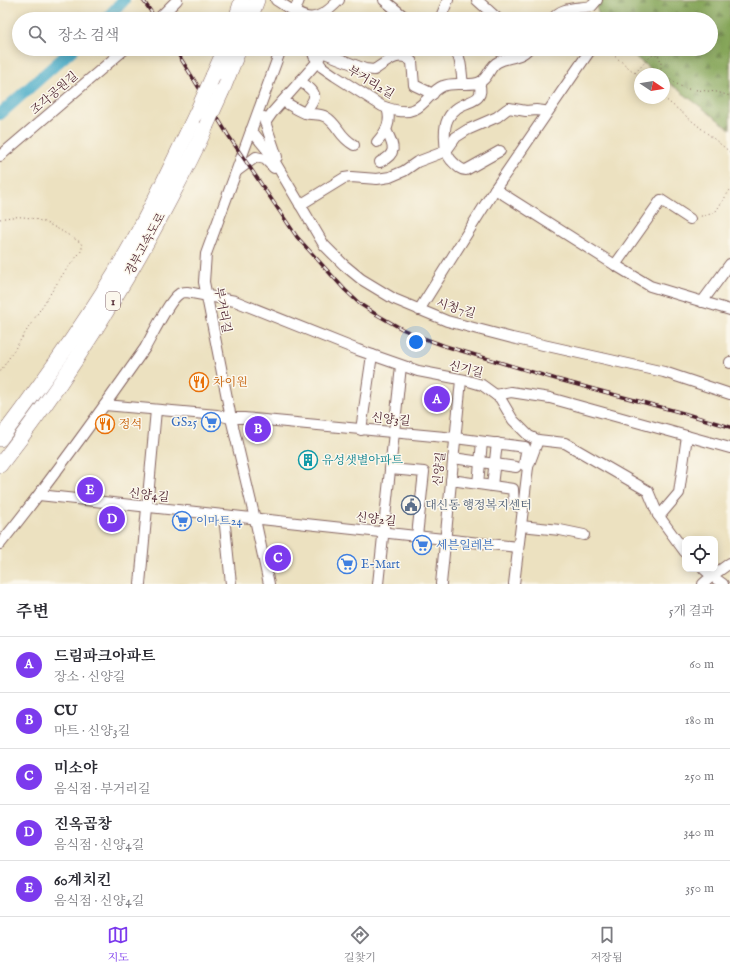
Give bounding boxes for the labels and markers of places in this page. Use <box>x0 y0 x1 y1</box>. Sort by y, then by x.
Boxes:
restaurant icon: 차이원 <box>188 371 210 393</box>
place label: 차이원 <box>213 375 248 390</box>
pin: A <box>424 384 450 414</box>
supermarket icon: GS25 <box>200 411 222 433</box>
restaurant icon: 정석 <box>94 413 116 435</box>
pin: B <box>245 414 271 444</box>
place label: GS25 <box>171 415 198 430</box>
place label: 정석 <box>119 417 142 432</box>
building icon: 유성샛별아파트 <box>297 449 319 471</box>
place label: 유성샛별아파트 <box>322 453 404 468</box>
pin: E <box>77 475 103 505</box>
public building icon: 대신동 행정복지센터 <box>400 494 422 516</box>
place label: 대신동 행정복지센터 <box>425 498 532 513</box>
pin: D <box>99 504 125 534</box>
supermarket icon: 이마트24 <box>171 510 193 532</box>
place label: 이마트24 <box>196 514 242 529</box>
supermarket icon: 세븐일레븐 <box>411 534 433 556</box>
place label: 세븐일레븐 <box>436 538 494 553</box>
pin: C <box>265 543 291 573</box>
supermarket icon: E-Mart <box>336 553 358 575</box>
place label: E-Mart <box>361 557 400 572</box>

